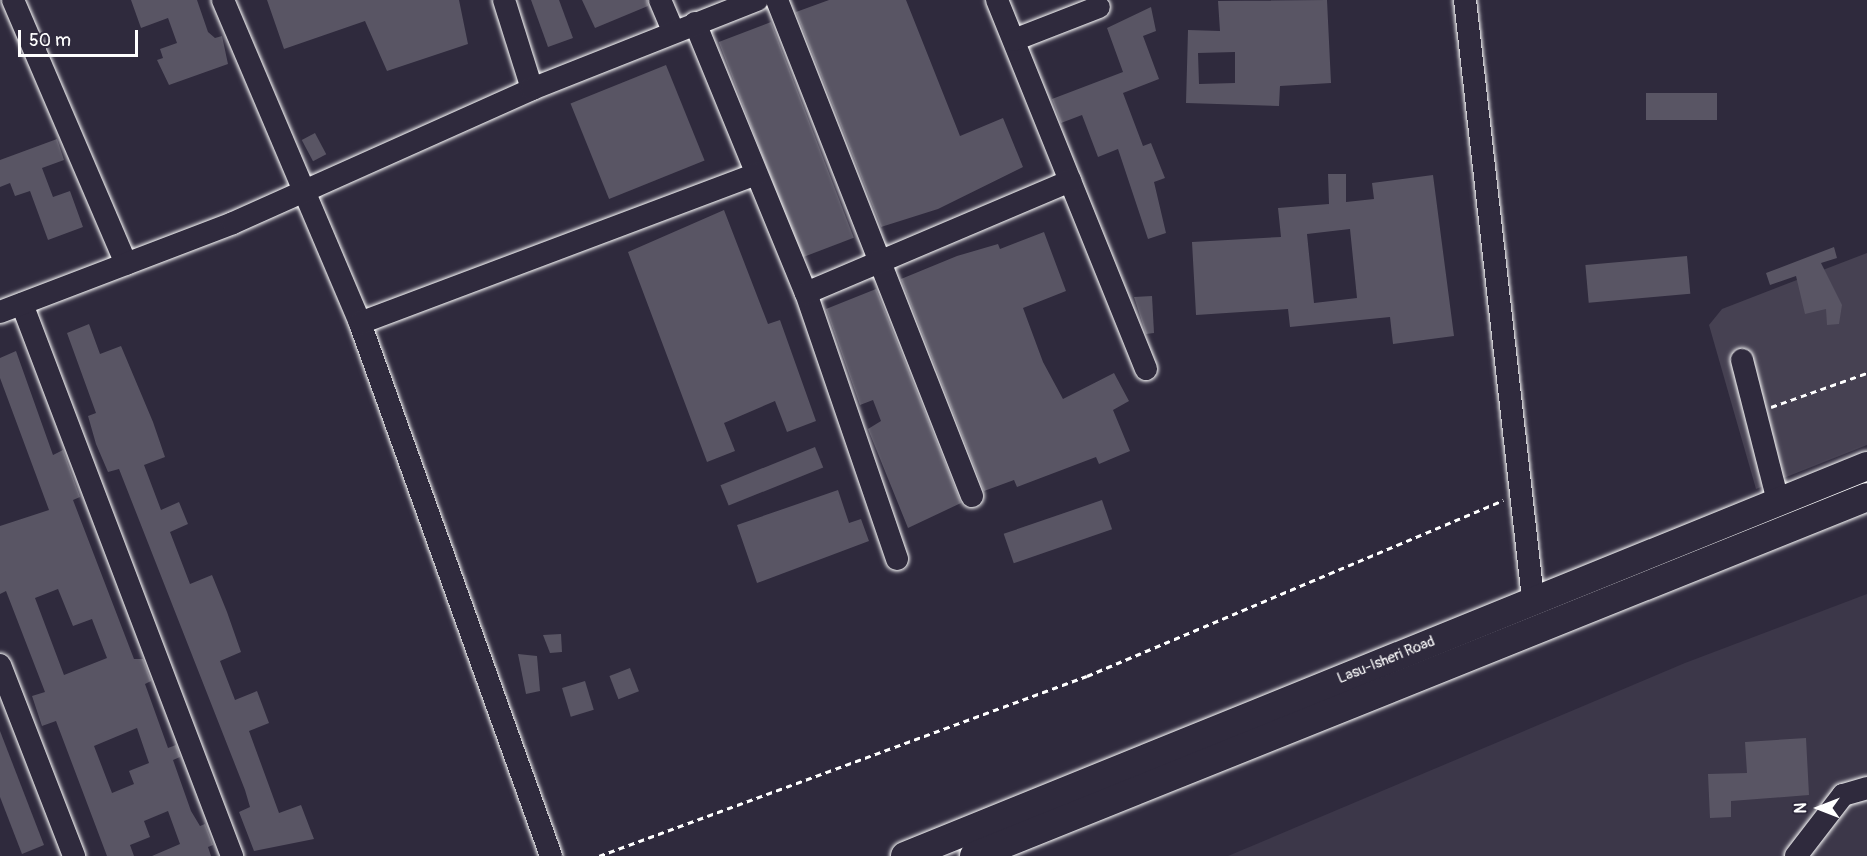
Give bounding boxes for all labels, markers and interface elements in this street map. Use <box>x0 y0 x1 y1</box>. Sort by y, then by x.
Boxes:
scale bar <box>21 18 141 56</box>
text: 50 m <box>29 29 71 52</box>
street label: Lasu-Isheri Road <box>1335 632 1437 688</box>
north arrow <box>1789 778 1849 838</box>
text: N <box>1791 803 1811 813</box>

